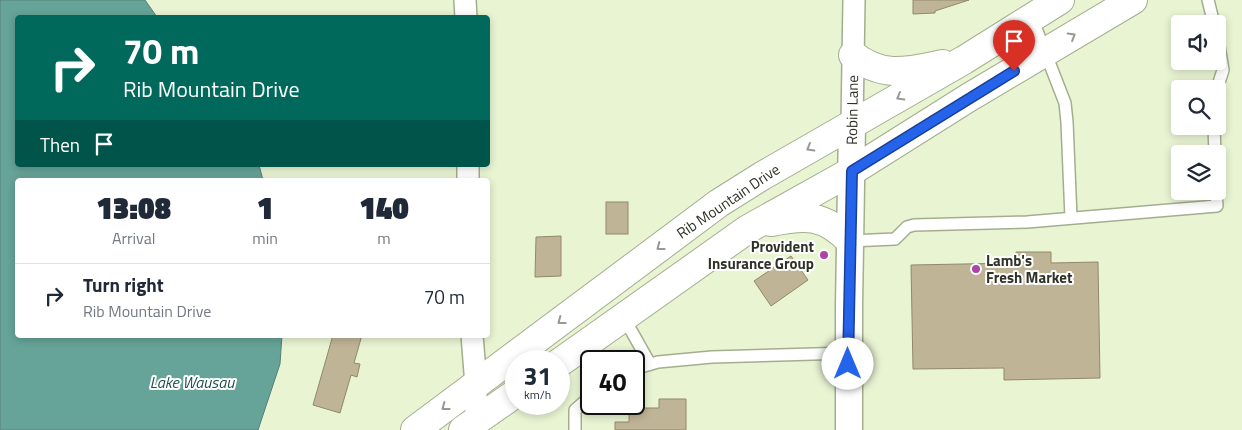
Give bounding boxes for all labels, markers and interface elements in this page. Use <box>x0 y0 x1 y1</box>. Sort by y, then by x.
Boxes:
map controls <box>1171 15 1226 200</box>
button: sound <box>1171 15 1226 70</box>
pin <box>993 20 1035 71</box>
text: 70 m <box>123 24 199 78</box>
icon: arrive <box>1000 27 1028 55</box>
one-way arrow <box>1067 33 1076 43</box>
icon: right <box>40 35 105 100</box>
text: Rib Mountain Drive <box>123 72 300 106</box>
street label: Robin Lane <box>840 75 864 145</box>
button: search <box>1171 80 1226 135</box>
one-way arrow <box>897 91 906 101</box>
text: Then <box>40 130 80 159</box>
icon: arrive <box>90 130 118 158</box>
one-way arrow <box>806 142 815 152</box>
button: layers <box>1171 145 1226 200</box>
street label: Rib Mountain Drive <box>672 158 784 244</box>
text: 13:08 <box>96 185 171 231</box>
text: 1 <box>257 185 273 231</box>
text: 140 <box>359 185 409 231</box>
text: Arrival <box>112 226 155 250</box>
text: min <box>252 226 278 250</box>
text: m <box>377 226 391 250</box>
place label: Provident Insurance Group <box>708 235 815 275</box>
one-way arrow <box>657 242 666 250</box>
marker: Provident Insurance Group <box>818 249 830 261</box>
place label: Lamb's Fresh Market <box>986 249 1073 289</box>
marker: Lamb's Fresh Market <box>970 263 982 275</box>
text: Turn right <box>83 270 164 299</box>
icon: right <box>40 282 68 310</box>
text: 70 m <box>424 282 465 311</box>
text: Rib Mountain Drive <box>83 299 211 323</box>
one-way arrow <box>558 316 567 324</box>
position arrow <box>821 337 873 389</box>
speed limit sign: 40 <box>580 350 645 415</box>
text: 31 <box>523 357 552 395</box>
water label: Lake Wausau <box>150 370 235 394</box>
text: km/h <box>524 385 551 404</box>
one-way arrow <box>442 402 451 410</box>

